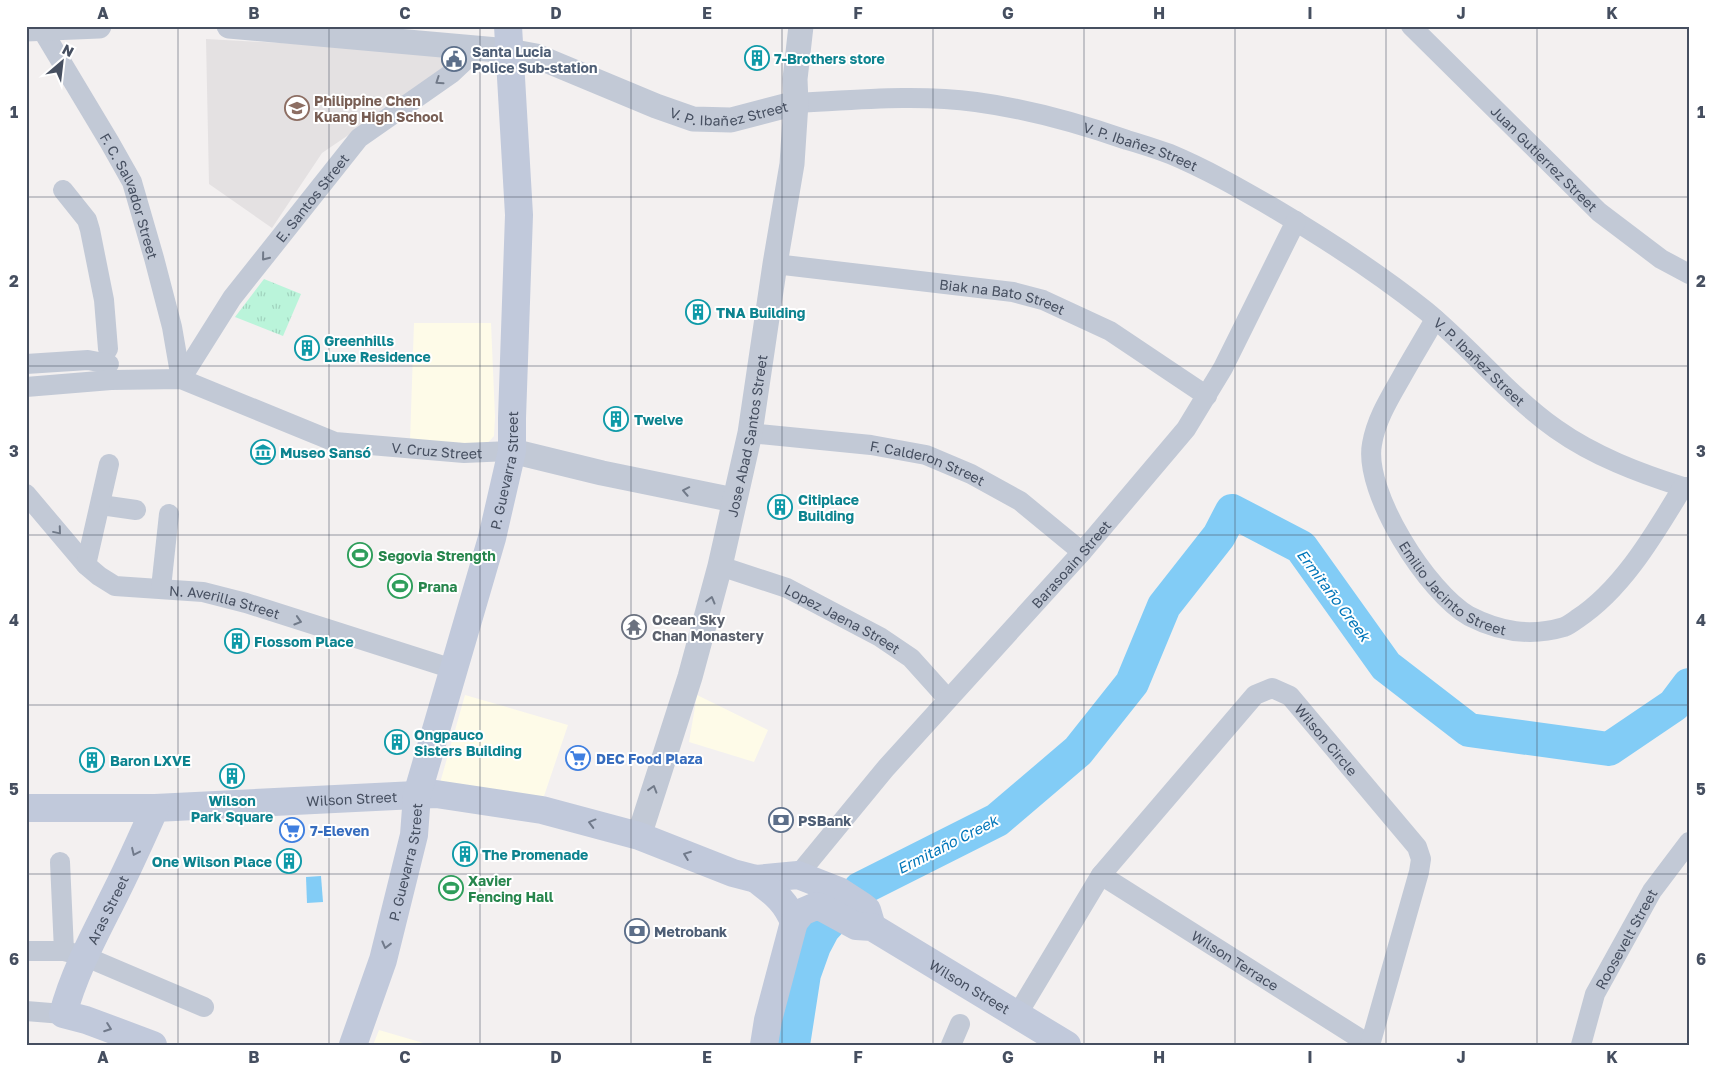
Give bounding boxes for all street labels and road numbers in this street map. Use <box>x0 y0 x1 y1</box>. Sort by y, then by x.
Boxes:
street label: V. P. Ibañez Street <box>668 97 790 129</box>
street label: Juan Gutierrez Street <box>1488 102 1602 215</box>
street label: V. P. Ibañez Street <box>1081 118 1201 174</box>
street label: F. C. Salvador Street <box>97 129 162 261</box>
street label: E. Santos Street <box>272 150 352 245</box>
street label: Biak na Bato Street <box>939 275 1068 318</box>
street label: V. P. Ibañez Street <box>1431 313 1529 409</box>
street label: Jose Abad Santos Street <box>723 353 770 519</box>
street label: P. Guevarra Street <box>486 411 521 531</box>
street label: F. Calderon Street <box>869 437 988 489</box>
street label: V. Cruz Street <box>391 438 483 462</box>
street label: Barasoain Street <box>1027 516 1114 611</box>
street label: Emilio Jacinto Street <box>1396 538 1508 638</box>
street label: Lopez Jaena Street <box>782 580 904 657</box>
street label: N. Averilla Street <box>169 581 282 622</box>
street label: Wilson Circle <box>1292 700 1361 779</box>
street label: Wilson Street <box>306 787 398 809</box>
street label: P. Guevarra Street <box>385 802 425 922</box>
street label: Aras Street <box>83 872 132 947</box>
street label: Roosevelt Street <box>1591 886 1660 992</box>
street label: Wilson Terrace <box>1189 926 1282 994</box>
street label: Wilson Street <box>926 955 1013 1017</box>

